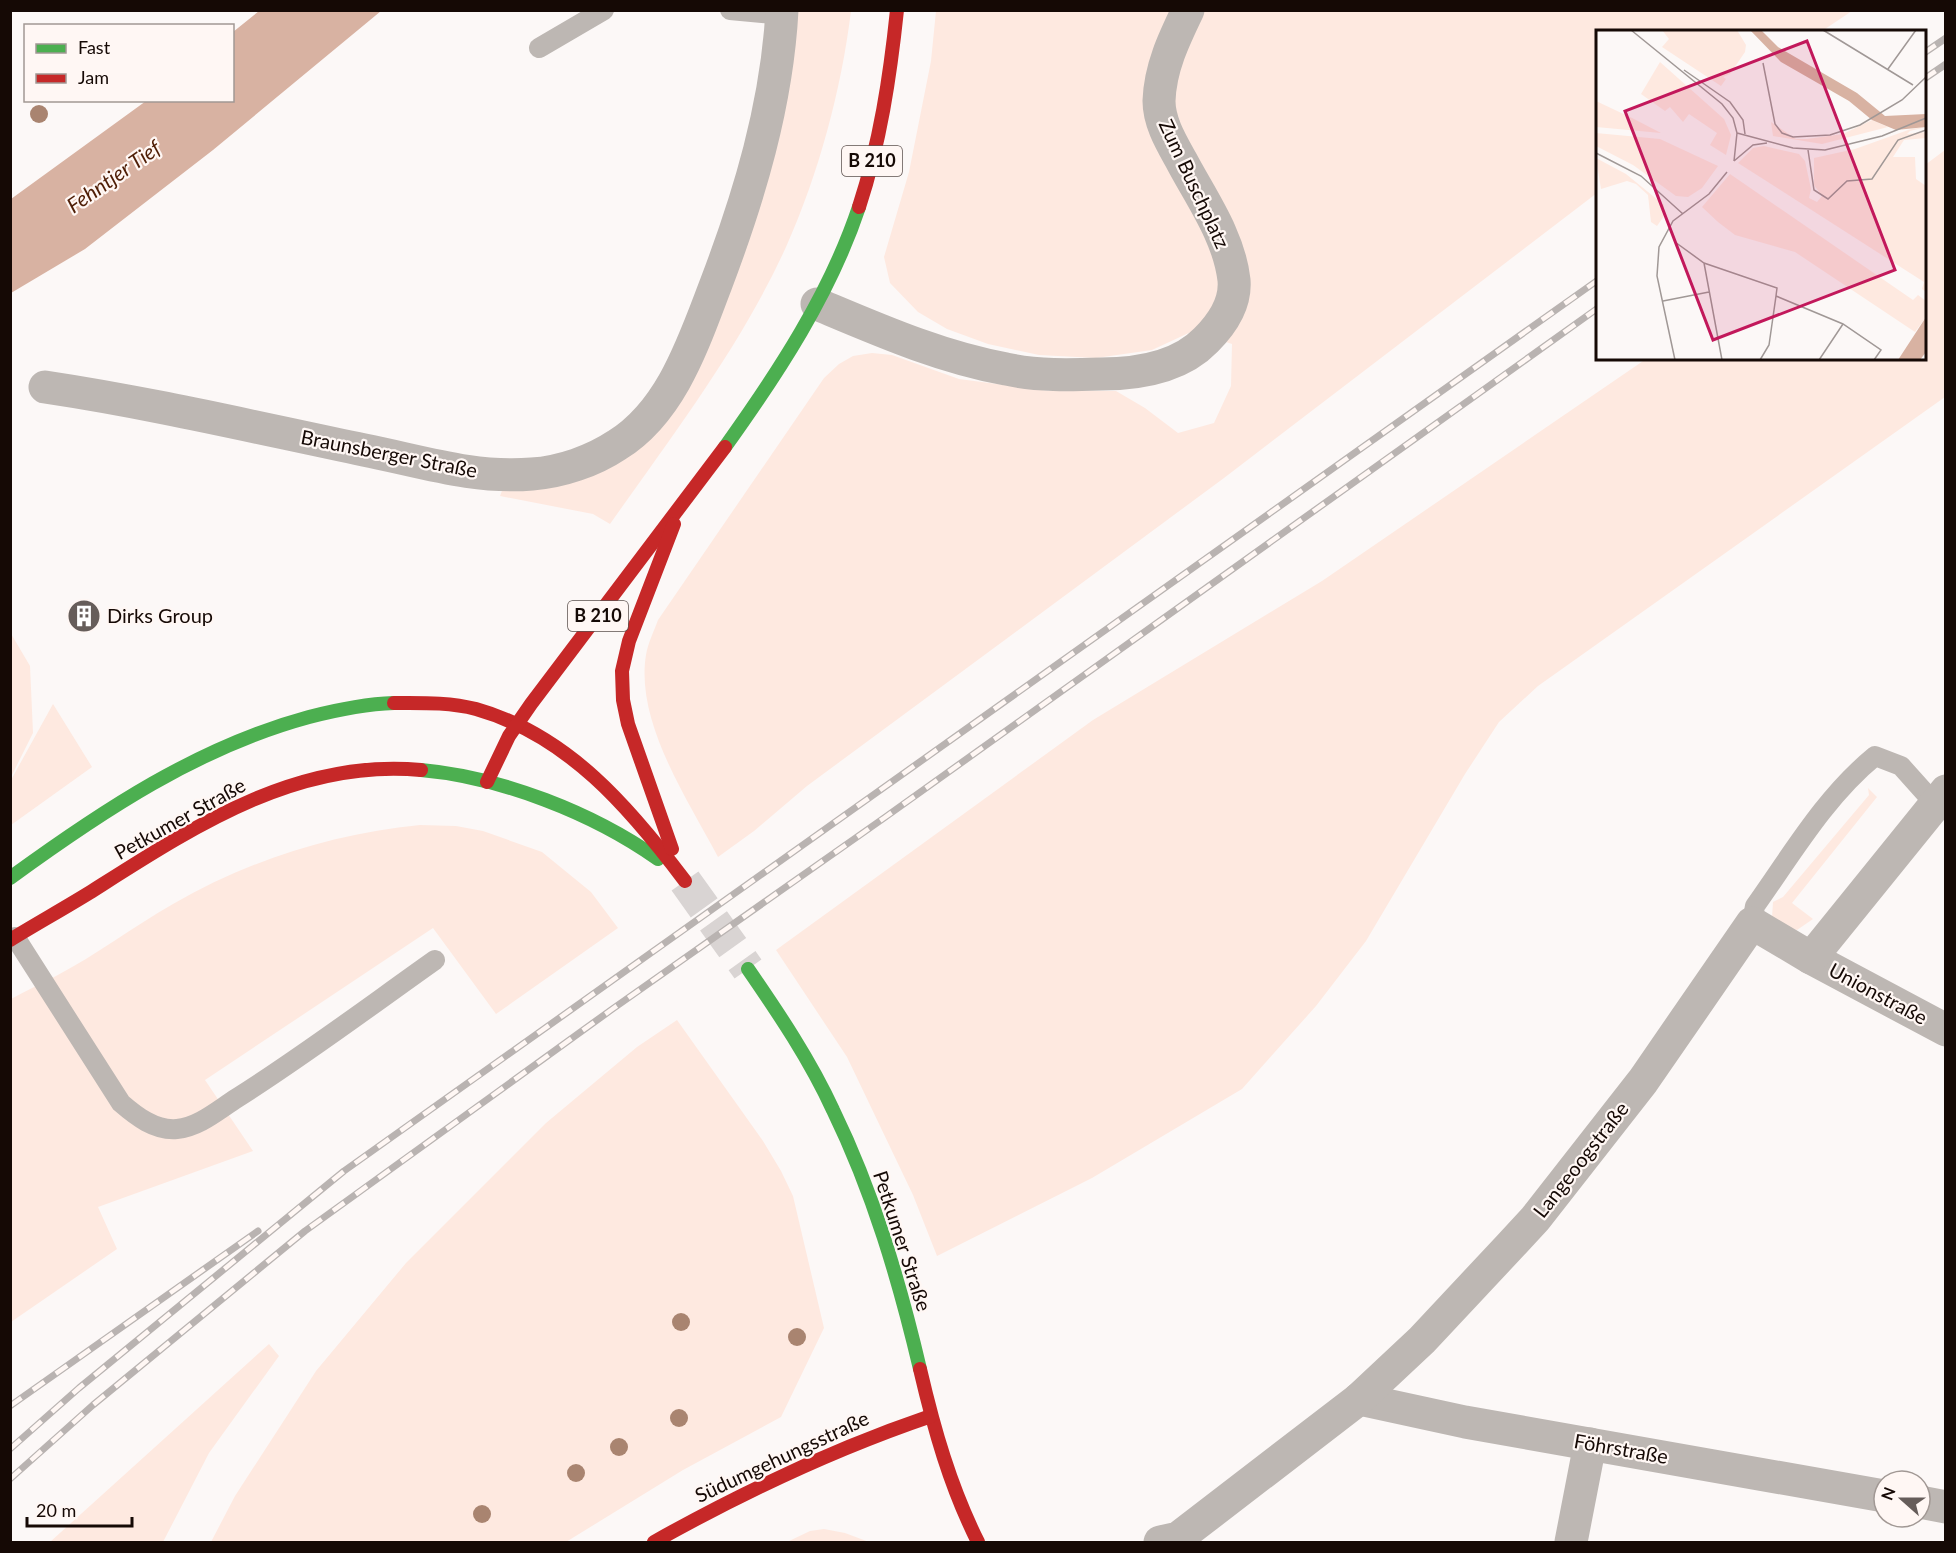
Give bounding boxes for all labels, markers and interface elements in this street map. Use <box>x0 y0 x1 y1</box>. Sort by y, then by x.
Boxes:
legend <box>24 24 234 102</box>
inset map <box>1596 30 1926 360</box>
text: Fast <box>78 36 111 58</box>
text: Jam <box>78 66 109 88</box>
street label: Zum Buschplatz <box>1155 115 1235 252</box>
water label: Fehntjer Tief <box>61 134 166 217</box>
road number: B 210 <box>842 146 902 176</box>
street label: Braunsberger Straße <box>299 424 479 482</box>
building icon: Dirks Group <box>66 598 102 634</box>
road number: B 210 <box>568 601 628 631</box>
place label: Dirks Group <box>107 603 213 627</box>
street label: Petkumer Straße <box>110 772 249 864</box>
street label: Unionstraße <box>1825 957 1932 1029</box>
street label: Langeoogstraße <box>1528 1097 1633 1222</box>
street label: Petkumer Straße <box>869 1167 937 1314</box>
street label: Südumgehungsstraße <box>691 1405 872 1507</box>
street label: Föhrstraße <box>1572 1428 1670 1468</box>
north arrow <box>1872 1469 1932 1529</box>
text: N <box>1876 1484 1899 1503</box>
scale bar <box>27 1490 132 1528</box>
text: 20 m <box>36 1499 76 1521</box>

